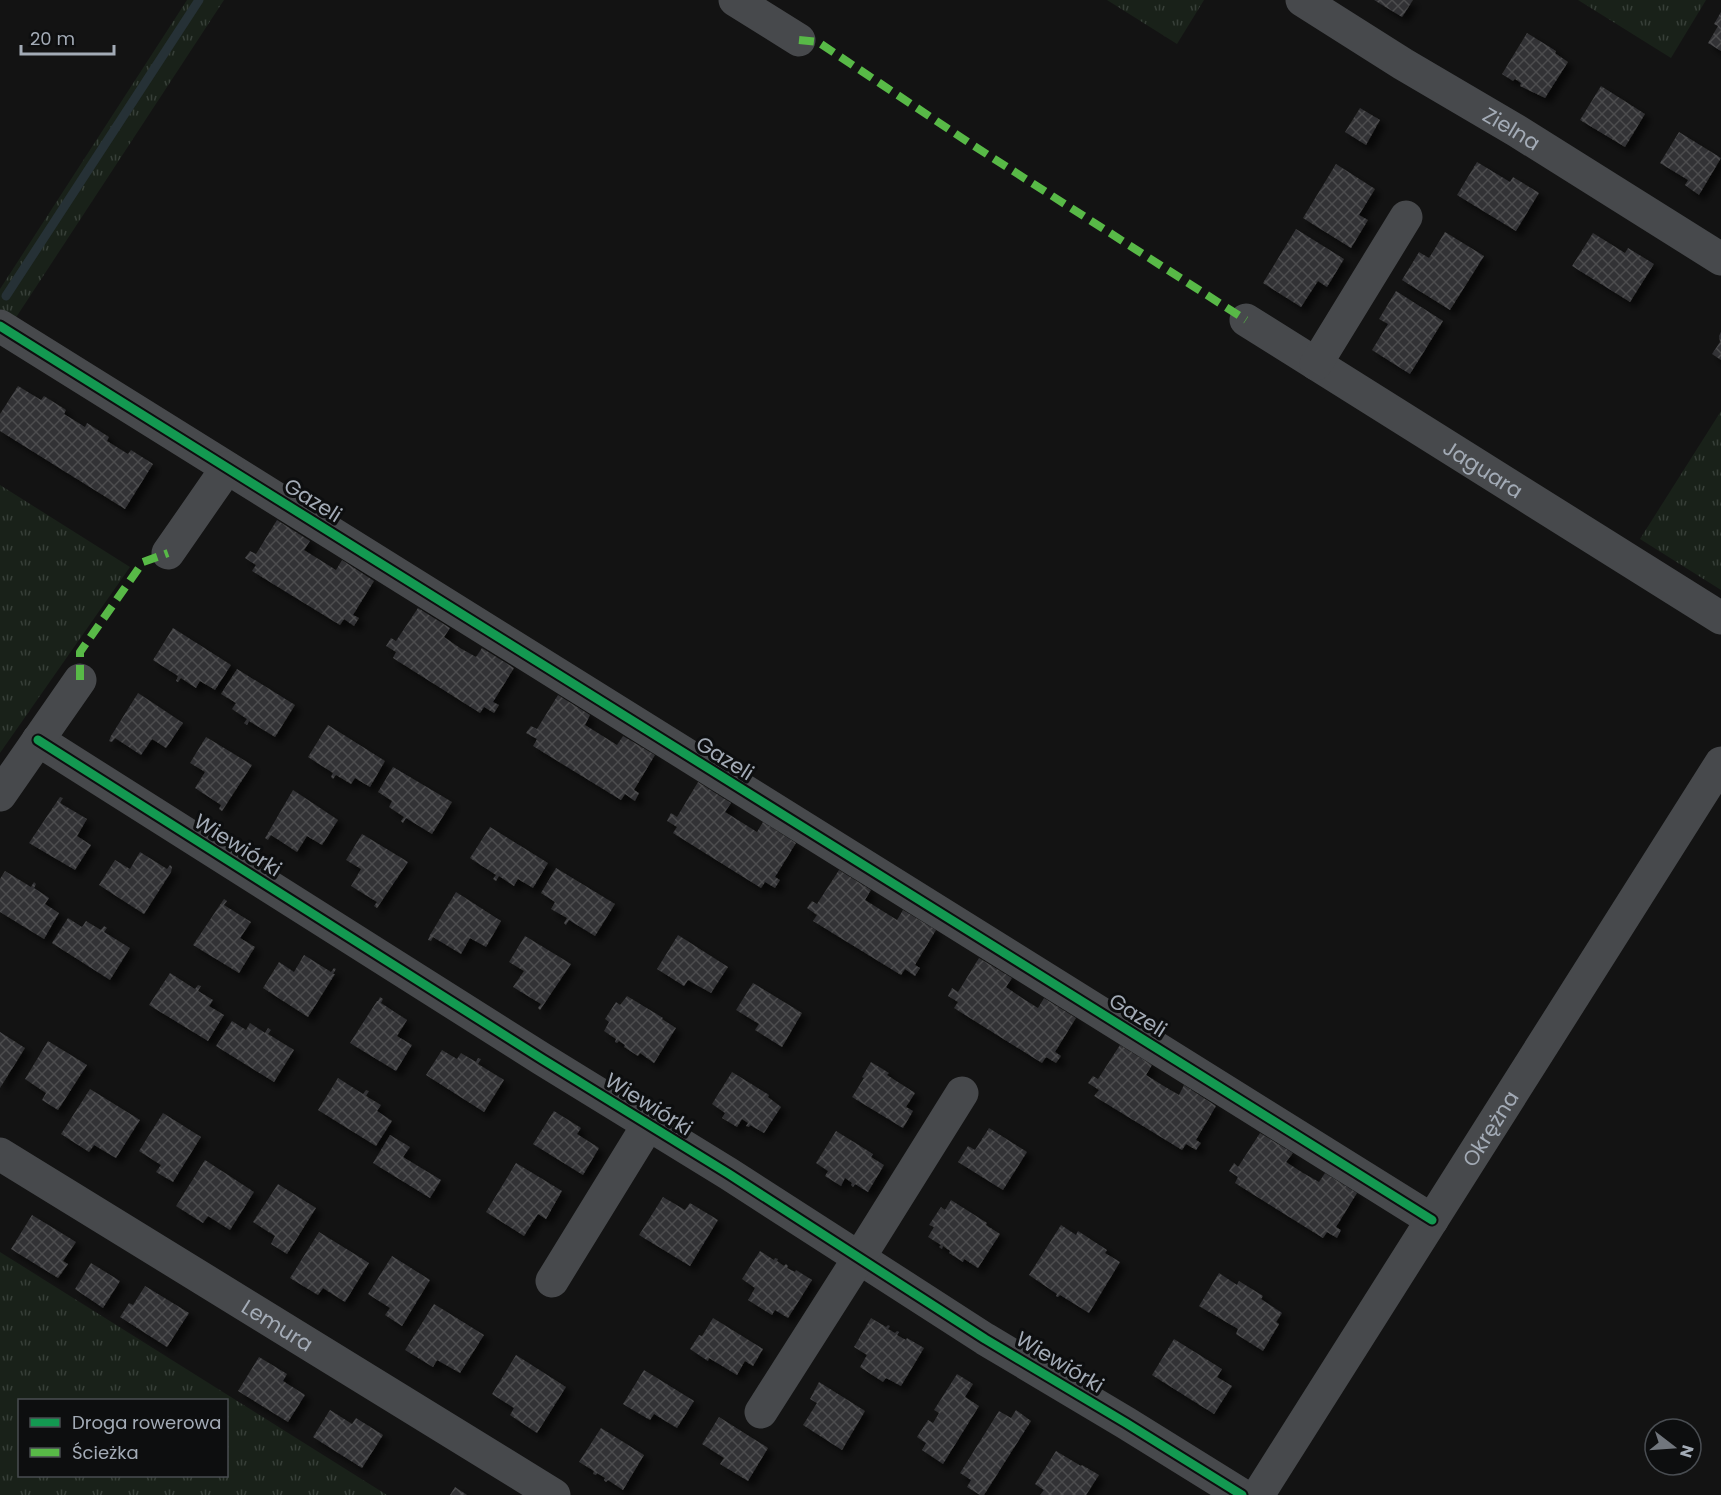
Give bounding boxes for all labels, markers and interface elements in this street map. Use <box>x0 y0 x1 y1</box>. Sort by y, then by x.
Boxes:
scale bar <box>21 18 114 56</box>
text: 20 m <box>30 26 75 51</box>
street label: Zielna <box>1478 100 1546 157</box>
street label: Jaguara <box>1438 433 1529 505</box>
street label: Gazeli <box>278 471 348 529</box>
street label: Gazeli <box>690 729 760 787</box>
street label: Wiewiórki <box>189 807 287 883</box>
street label: Gazeli <box>1103 986 1173 1044</box>
street label: Wiewiórki <box>600 1066 698 1142</box>
street label: Okrężna <box>1455 1084 1525 1172</box>
street label: Lemura <box>236 1292 319 1358</box>
street label: Wiewiórki <box>1010 1324 1110 1400</box>
legend <box>18 1399 228 1477</box>
text: Droga rowerowa <box>72 1410 221 1435</box>
north arrow <box>1643 1417 1703 1477</box>
text: Ścieżka <box>72 1440 139 1465</box>
text: N <box>1674 1442 1700 1460</box>

